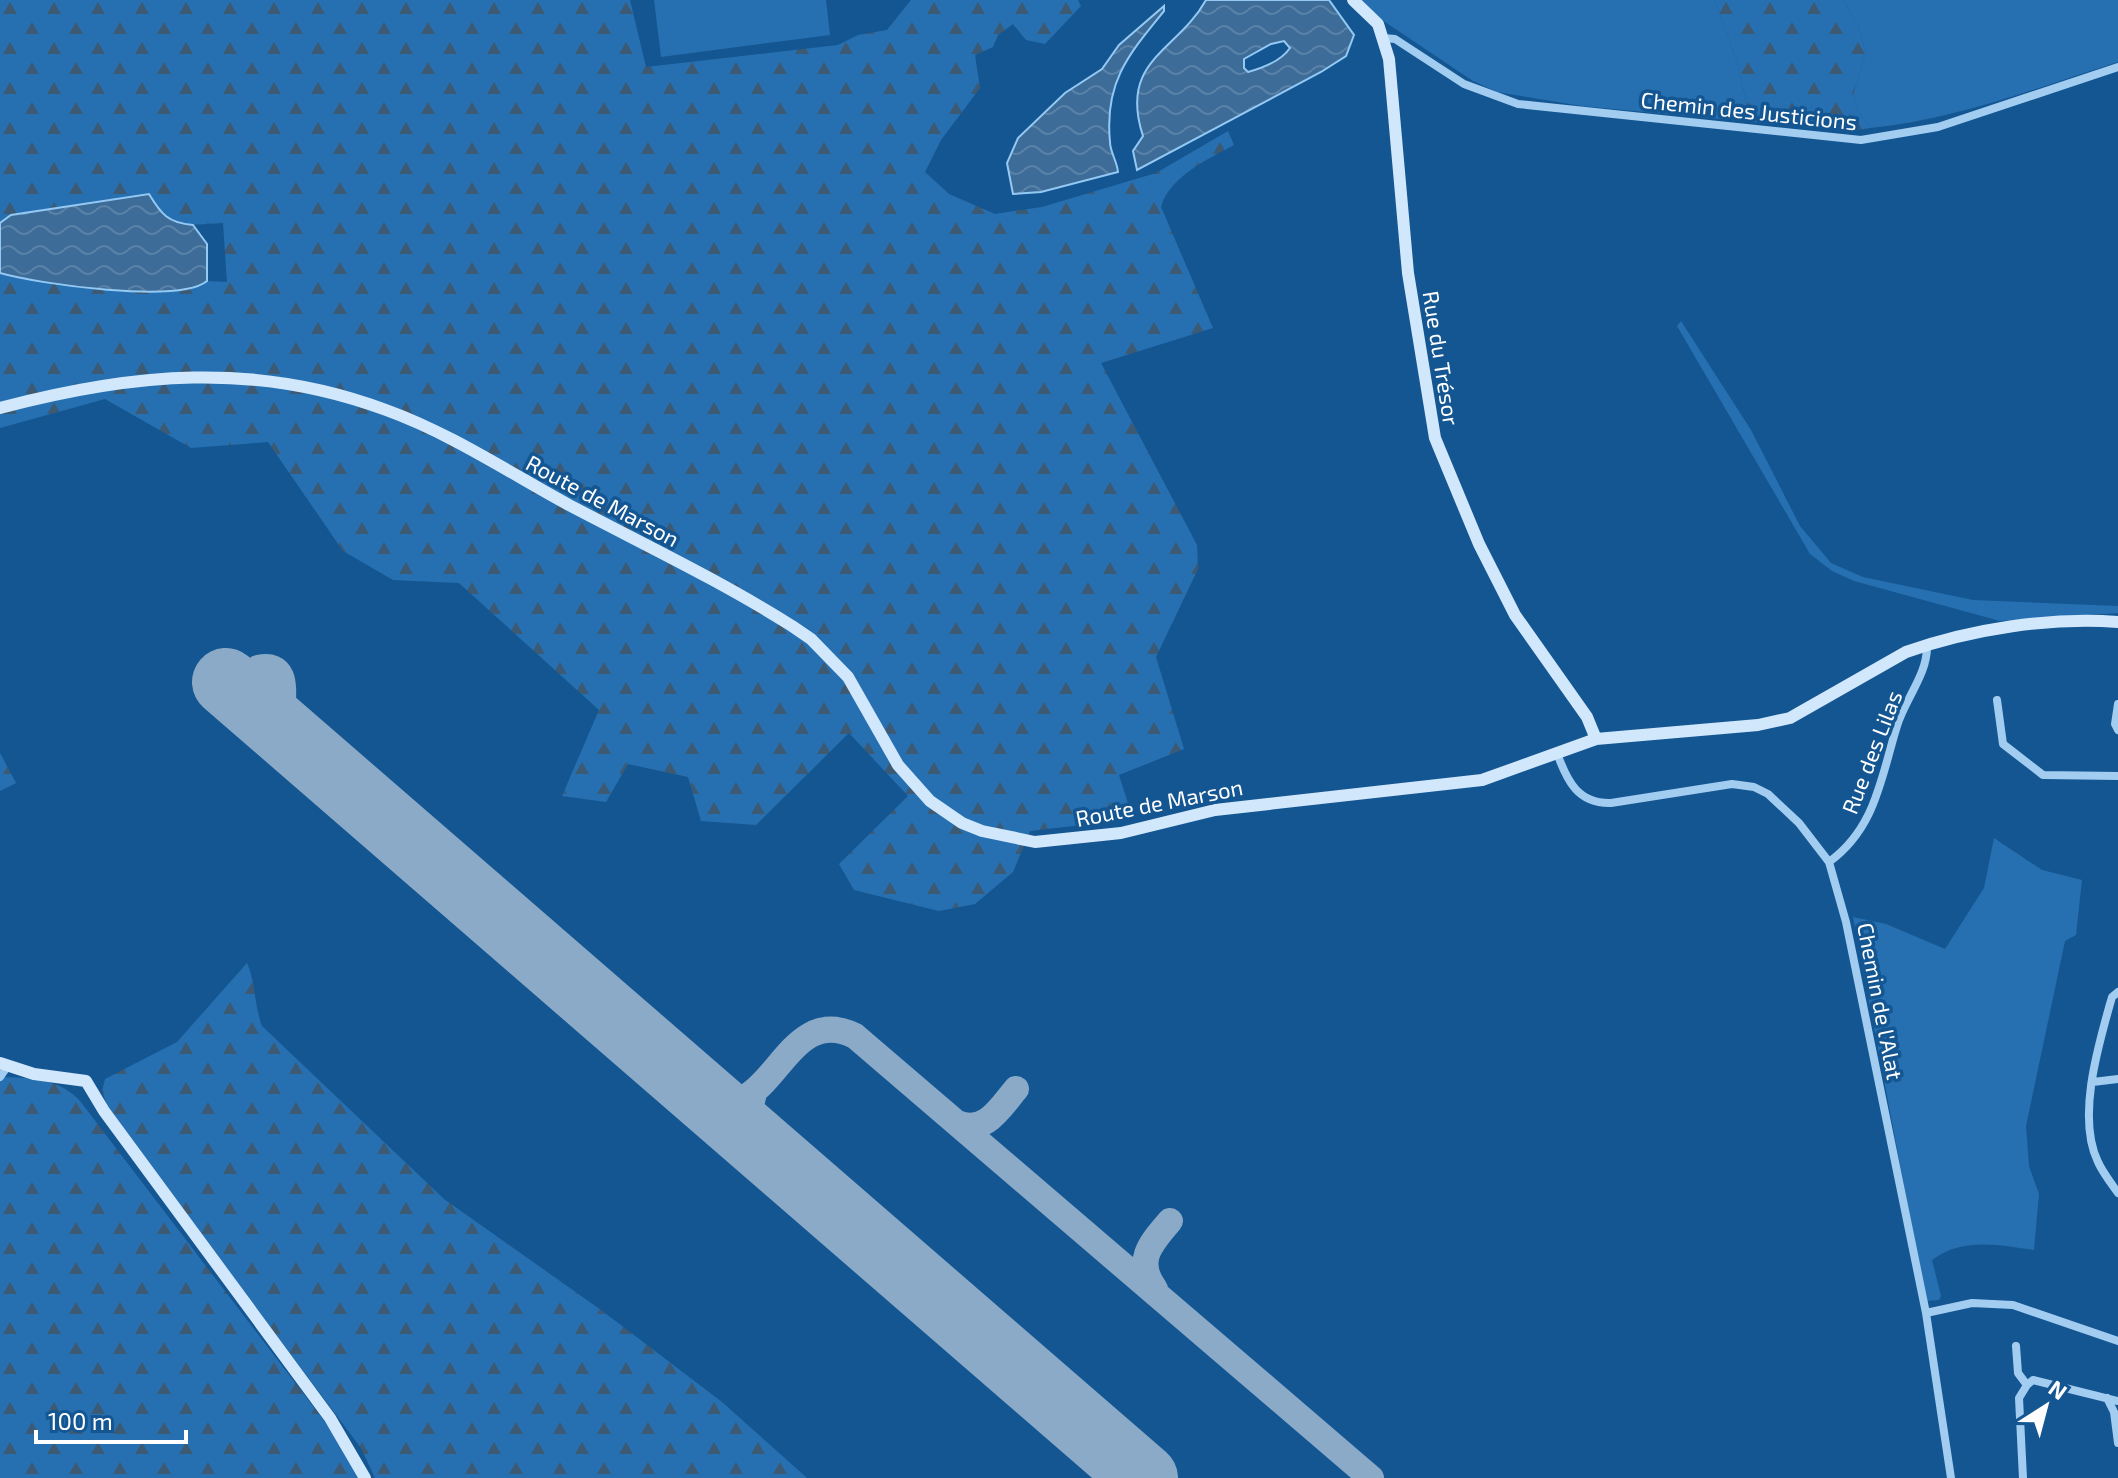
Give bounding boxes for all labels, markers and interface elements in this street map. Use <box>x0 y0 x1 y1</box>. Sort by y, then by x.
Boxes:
street label: Chemin des Justicions <box>1640 86 1858 134</box>
street label: Rue du Trésor <box>1419 289 1466 427</box>
street label: Route de Marson <box>522 449 684 551</box>
street label: Rue des Lilas <box>1836 687 1906 817</box>
street label: Route de Marson <box>1073 773 1245 831</box>
street label: Chemin de l'Alat <box>1853 920 1909 1082</box>
north arrow <box>2006 1366 2086 1446</box>
text: N <box>2044 1374 2072 1404</box>
scale bar <box>36 1394 186 1444</box>
text: 100 m <box>48 1406 113 1435</box>

